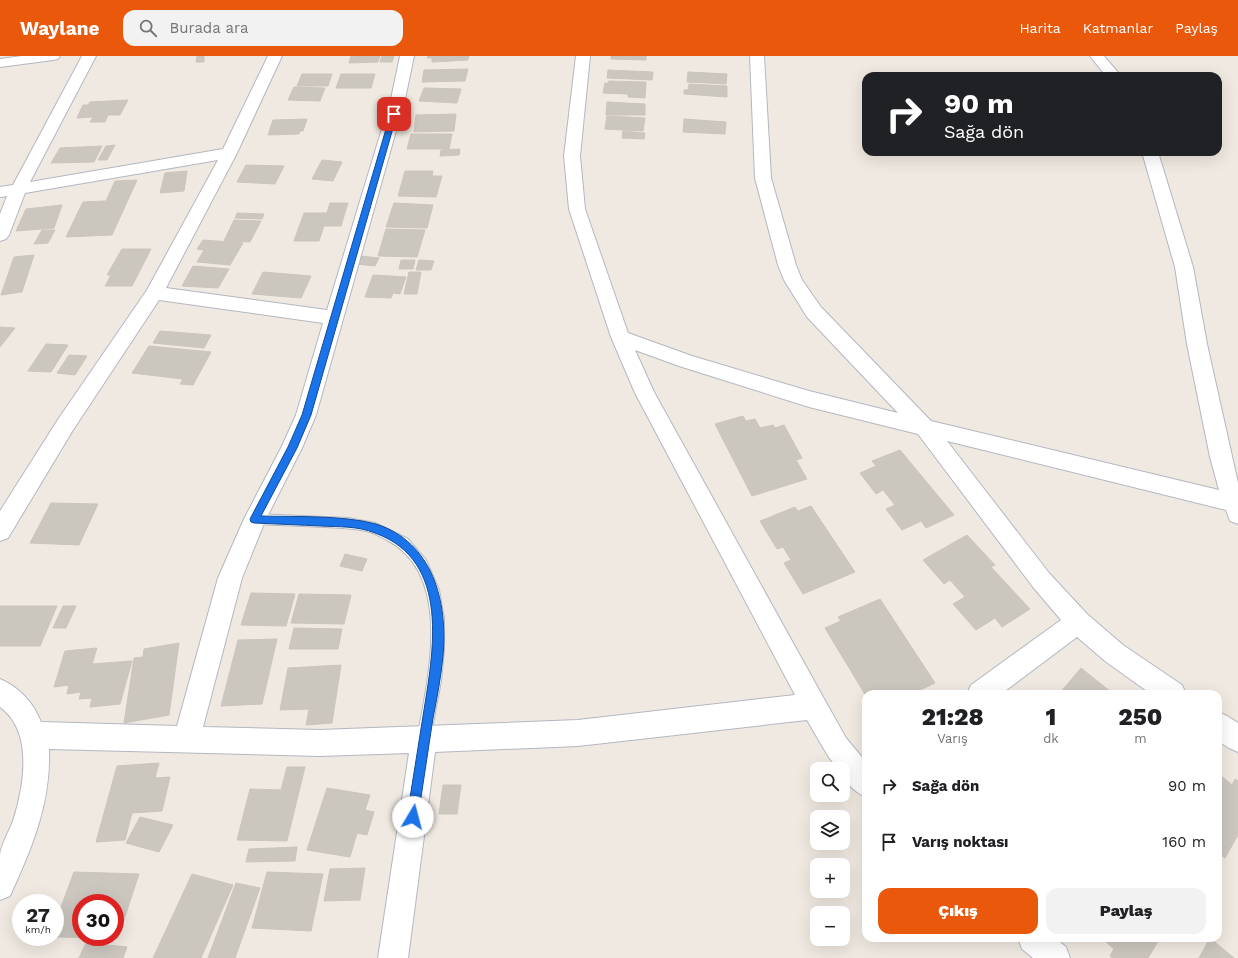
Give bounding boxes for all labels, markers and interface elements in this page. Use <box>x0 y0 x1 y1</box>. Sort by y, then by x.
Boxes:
search box <box>123 10 403 46</box>
text: Waylane <box>20 17 99 40</box>
icon: search <box>137 17 159 39</box>
text: Burada ara <box>169 19 248 37</box>
text: Harita <box>1019 20 1061 36</box>
text: Katmanlar <box>1083 20 1153 36</box>
text: Paylaş <box>1175 20 1218 36</box>
text: 90 m <box>944 87 1014 120</box>
icon: right <box>878 88 930 140</box>
pin <box>377 97 411 131</box>
icon: arrive <box>383 103 405 125</box>
text: Sağa dön <box>944 121 1024 142</box>
text: 21:28 <box>922 703 984 731</box>
text: 1 <box>1046 703 1056 731</box>
text: 250 <box>1118 703 1162 731</box>
text: Varış <box>937 731 968 746</box>
text: dk <box>1043 731 1059 746</box>
text: m <box>1134 731 1147 746</box>
map controls <box>810 762 850 946</box>
button: search <box>810 762 850 802</box>
icon: right <box>878 775 900 797</box>
text: Sağa dön <box>912 777 979 795</box>
text: 90 m <box>1168 777 1206 795</box>
position arrow <box>392 796 434 838</box>
button: layers <box>810 810 850 850</box>
icon: arrive <box>878 831 900 853</box>
text: Varış noktası <box>912 833 1009 851</box>
text: 160 m <box>1162 833 1206 851</box>
button: + <box>810 858 850 898</box>
button: Çıkış <box>878 888 1038 934</box>
button: Paylaş <box>1046 888 1206 934</box>
speed limit sign: 30 <box>72 894 124 946</box>
text: 27 <box>26 903 50 927</box>
button: − <box>810 906 850 946</box>
text: km/h <box>25 924 51 935</box>

